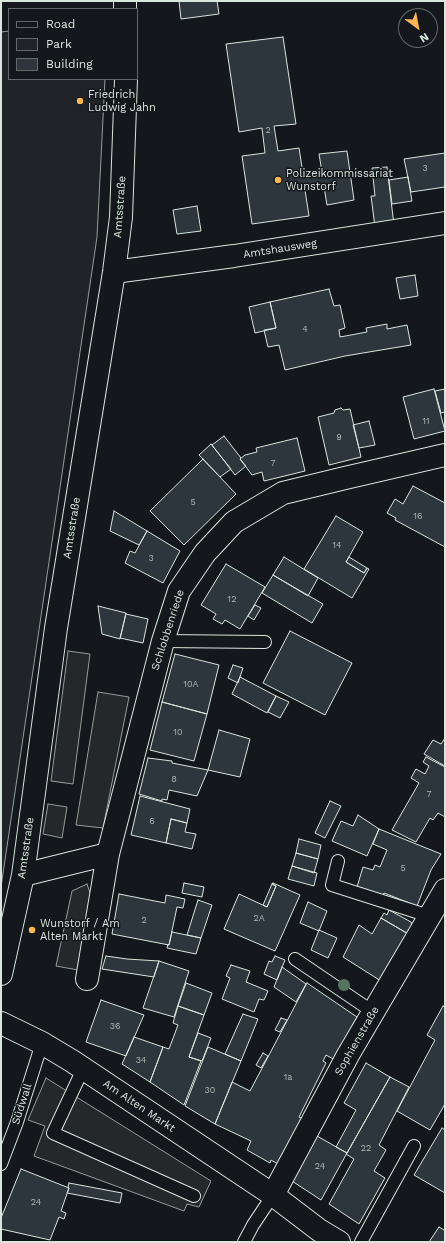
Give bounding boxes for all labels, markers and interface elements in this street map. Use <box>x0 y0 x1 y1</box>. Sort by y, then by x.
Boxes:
legend <box>8 8 138 80</box>
north arrow <box>398 8 438 48</box>
text: Road <box>46 17 75 31</box>
text: N <box>417 30 431 45</box>
text: Park <box>46 37 72 51</box>
text: Building <box>46 57 93 71</box>
place label: Friedrich Ludwig Jahn <box>88 88 156 114</box>
marker: Friedrich Ludwig Jahn <box>75 96 85 106</box>
house number: 2 <box>265 125 271 135</box>
house number: 3 <box>422 163 428 173</box>
place label: Polizeikommissariat Wunstorf <box>286 167 393 193</box>
marker: Polizeikommissariat Wunstorf <box>273 175 283 185</box>
street label: Amtsstraße <box>111 176 129 238</box>
street label: Amtshausweg <box>242 237 318 261</box>
house number: 4 <box>302 324 308 334</box>
house number: 11 <box>422 416 430 426</box>
house number: 9 <box>336 432 342 442</box>
house number: 7 <box>270 458 276 468</box>
street label: Amtsstraße <box>61 496 83 560</box>
house number: 5 <box>190 497 196 507</box>
house number: 16 <box>414 511 422 521</box>
house number: 14 <box>332 540 342 550</box>
house number: 3 <box>148 553 154 563</box>
street label: Schlobbenriede <box>149 588 187 672</box>
house number: 12 <box>228 594 236 604</box>
house number: 10A <box>183 679 199 689</box>
house number: 10 <box>173 727 183 737</box>
house number: 8 <box>171 774 177 784</box>
house number: 7 <box>426 789 432 799</box>
street label: Amtsstraße <box>15 816 37 880</box>
house number: 6 <box>149 816 155 826</box>
house number: 5 <box>400 863 406 873</box>
house number: 2A <box>253 913 265 923</box>
house number: 2 <box>141 915 147 925</box>
place label: Wunstorf / Am Alten Markt <box>40 917 120 943</box>
marker: Wunstorf / Am Alten Markt <box>27 925 37 935</box>
street label: Sophienstraße <box>332 1004 382 1078</box>
house number: 36 <box>110 1021 120 1031</box>
house number: 34 <box>136 1055 146 1065</box>
house number: 1a <box>284 1072 292 1082</box>
street label: Am Alten Markt <box>100 1077 178 1135</box>
street label: Südwall <box>9 1082 35 1126</box>
house number: 30 <box>205 1085 215 1095</box>
house number: 22 <box>361 1143 371 1153</box>
house number: 24 <box>315 1161 325 1171</box>
house number: 24 <box>31 1197 41 1207</box>

